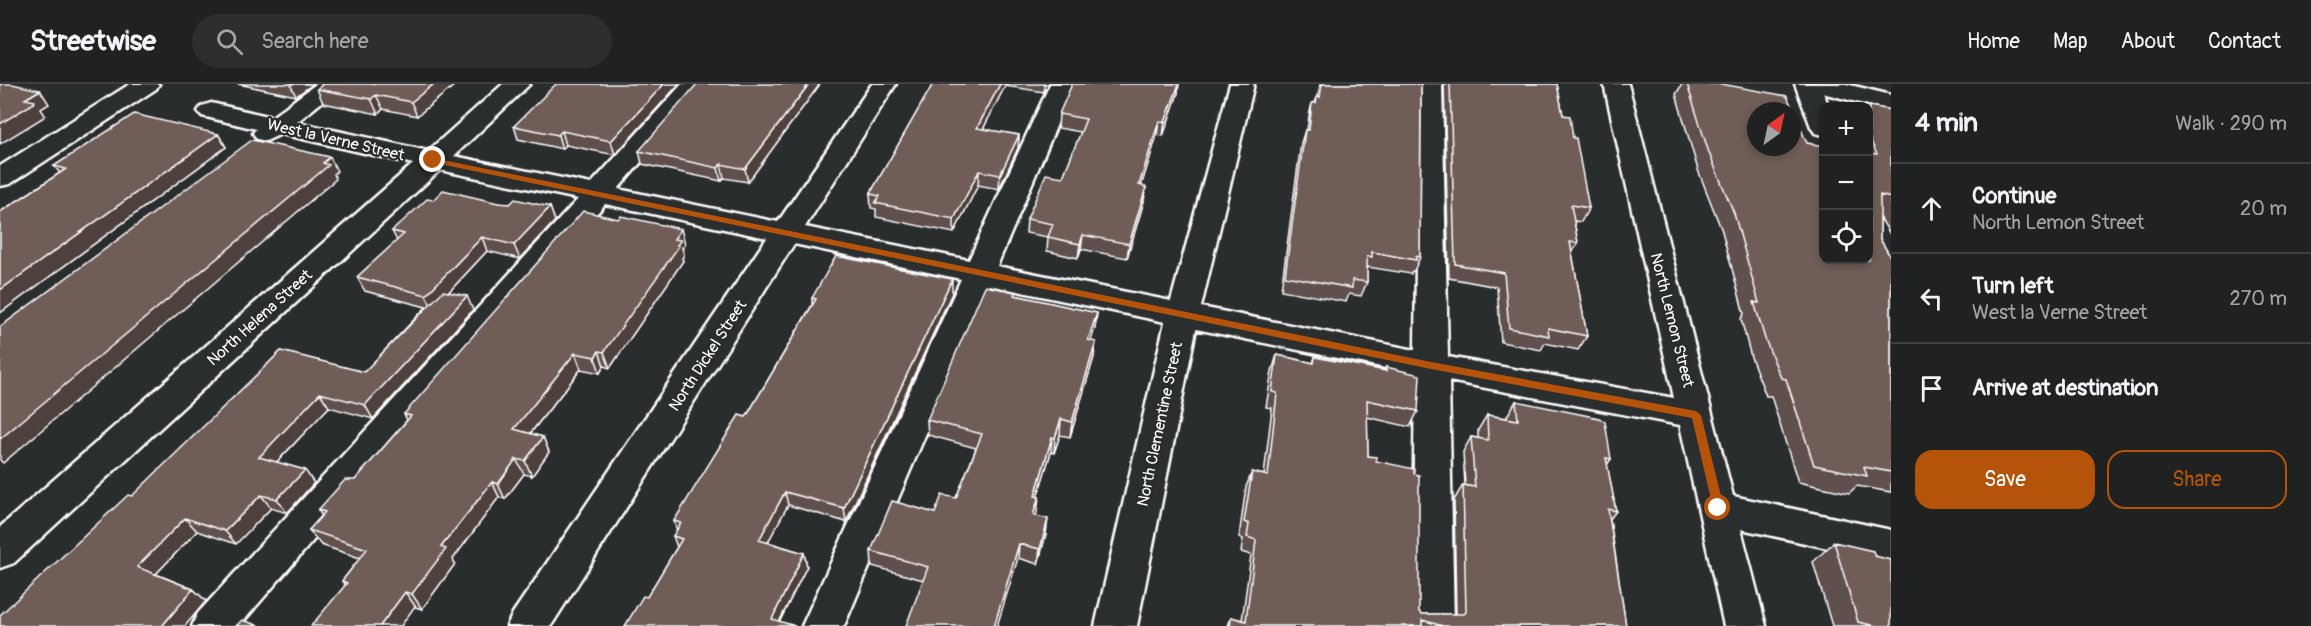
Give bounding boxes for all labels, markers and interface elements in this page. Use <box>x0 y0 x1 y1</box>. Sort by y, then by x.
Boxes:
search box <box>192 14 612 68</box>
text: Streetwise <box>30 24 156 59</box>
icon: search <box>213 25 246 58</box>
text: Search here <box>261 27 369 55</box>
text: Home <box>1967 28 2020 55</box>
text: Map <box>2053 28 2088 55</box>
text: About <box>2121 28 2175 55</box>
text: Contact <box>2208 28 2281 55</box>
north arrow <box>1747 102 1801 156</box>
map controls <box>1819 102 1873 264</box>
button: + <box>1819 102 1873 156</box>
text: 4 min <box>1915 107 1978 139</box>
text: Walk · 290 m <box>2175 111 2287 136</box>
street label: West la Verne Street <box>265 114 407 166</box>
route end <box>419 146 445 172</box>
button: − <box>1819 156 1873 210</box>
text: Continue <box>1972 182 2056 210</box>
icon: ahead <box>1915 192 1948 225</box>
text: 20 m <box>2240 196 2287 221</box>
button: locate <box>1819 210 1873 264</box>
text: North Lemon Street <box>1972 210 2144 235</box>
street label: North Lemon Street <box>1646 251 1699 390</box>
street label: North Helena Street <box>203 265 317 370</box>
text: Turn left <box>1972 272 2054 300</box>
icon: left <box>1915 282 1948 315</box>
text: 270 m <box>2229 286 2287 311</box>
street label: North Dickel Street <box>664 296 752 415</box>
text: West la Verne Street <box>1972 300 2147 325</box>
street label: North Clementine Street <box>1133 340 1187 508</box>
icon: arrive <box>1915 372 1948 405</box>
text: Arrive at destination <box>1972 374 2158 402</box>
button: Save <box>1915 450 2095 509</box>
button: Share <box>2107 450 2287 509</box>
route start <box>1704 494 1730 520</box>

